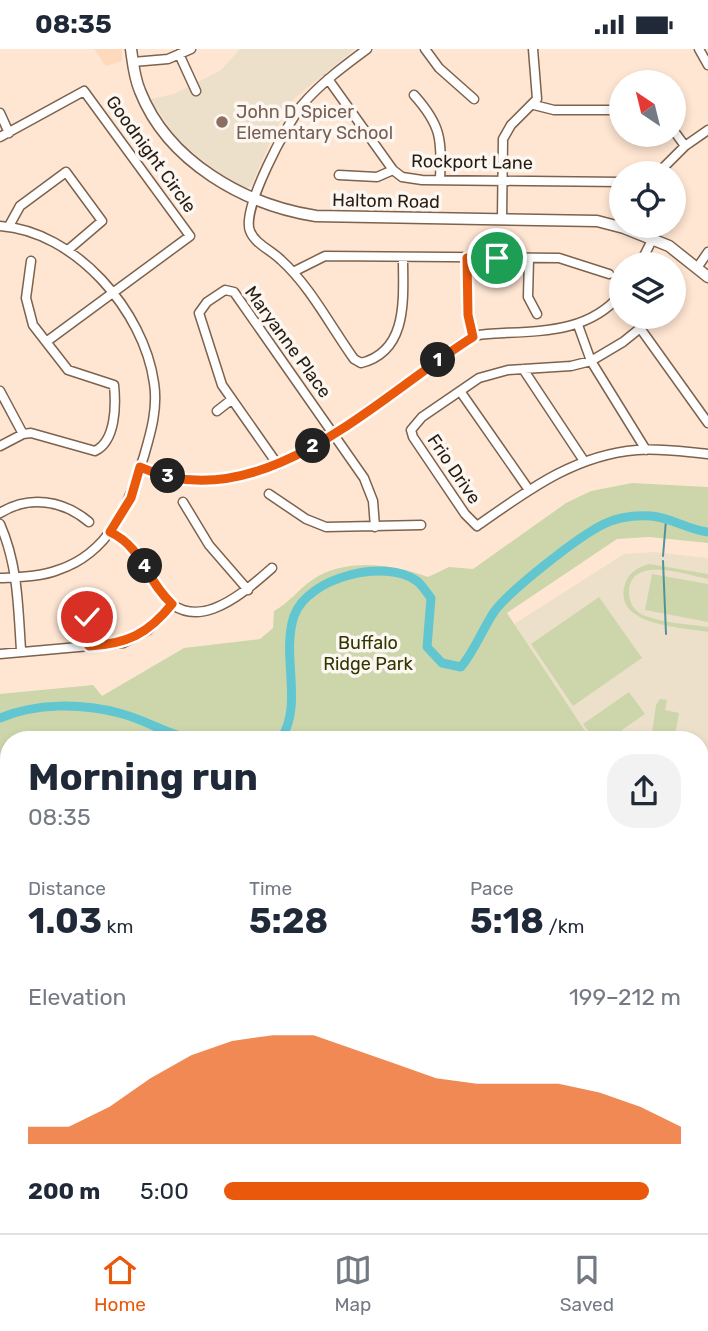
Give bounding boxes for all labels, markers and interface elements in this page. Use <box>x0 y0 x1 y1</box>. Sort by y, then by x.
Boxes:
text: 08:35 <box>35 9 112 40</box>
north arrow <box>609 70 686 147</box>
map controls <box>609 70 686 329</box>
street label: Goodnight Circle <box>101 91 201 217</box>
place label: John D Spicer Elementary School <box>236 101 393 144</box>
marker: John D Spicer Elementary School <box>214 114 230 130</box>
street label: Rockport Lane <box>411 150 533 174</box>
button: locate <box>609 161 686 238</box>
street label: Haltom Road <box>332 189 440 213</box>
pin <box>467 228 527 288</box>
icon: arrive <box>478 239 516 277</box>
button: layers <box>609 252 686 329</box>
street label: Maryanne Place <box>240 282 336 402</box>
pin: 1 <box>420 343 456 377</box>
text: 1 <box>433 348 442 371</box>
pin: 2 <box>296 429 330 463</box>
street label: Frio Drive <box>423 430 485 508</box>
text: 2 <box>306 434 319 457</box>
pin: 3 <box>150 459 186 493</box>
text: 3 <box>161 464 174 487</box>
pin: 4 <box>128 549 162 583</box>
text: 4 <box>138 554 151 577</box>
pin <box>57 587 117 647</box>
icon: check <box>68 598 106 636</box>
park label: Buffalo Ridge Park <box>323 632 413 675</box>
text: Morning run <box>28 754 258 800</box>
button: share <box>607 754 681 828</box>
text: 08:35 <box>28 803 91 831</box>
text: Distance <box>28 877 106 900</box>
text: Time <box>249 877 292 900</box>
text: Pace <box>470 877 514 900</box>
text: 1.03 <box>28 900 102 942</box>
text: 5:28 <box>249 900 328 942</box>
text: 5:18 <box>470 900 544 942</box>
text: km <box>102 915 133 938</box>
text: /km <box>544 915 584 938</box>
text: Elevation <box>28 983 127 1011</box>
text: 199–212 m <box>569 983 681 1011</box>
text: 200 m <box>28 1177 100 1205</box>
text: 5:00 <box>140 1177 189 1205</box>
tab: Home <box>94 1251 146 1316</box>
tab: Map <box>334 1251 372 1316</box>
tab: Saved <box>560 1251 614 1316</box>

